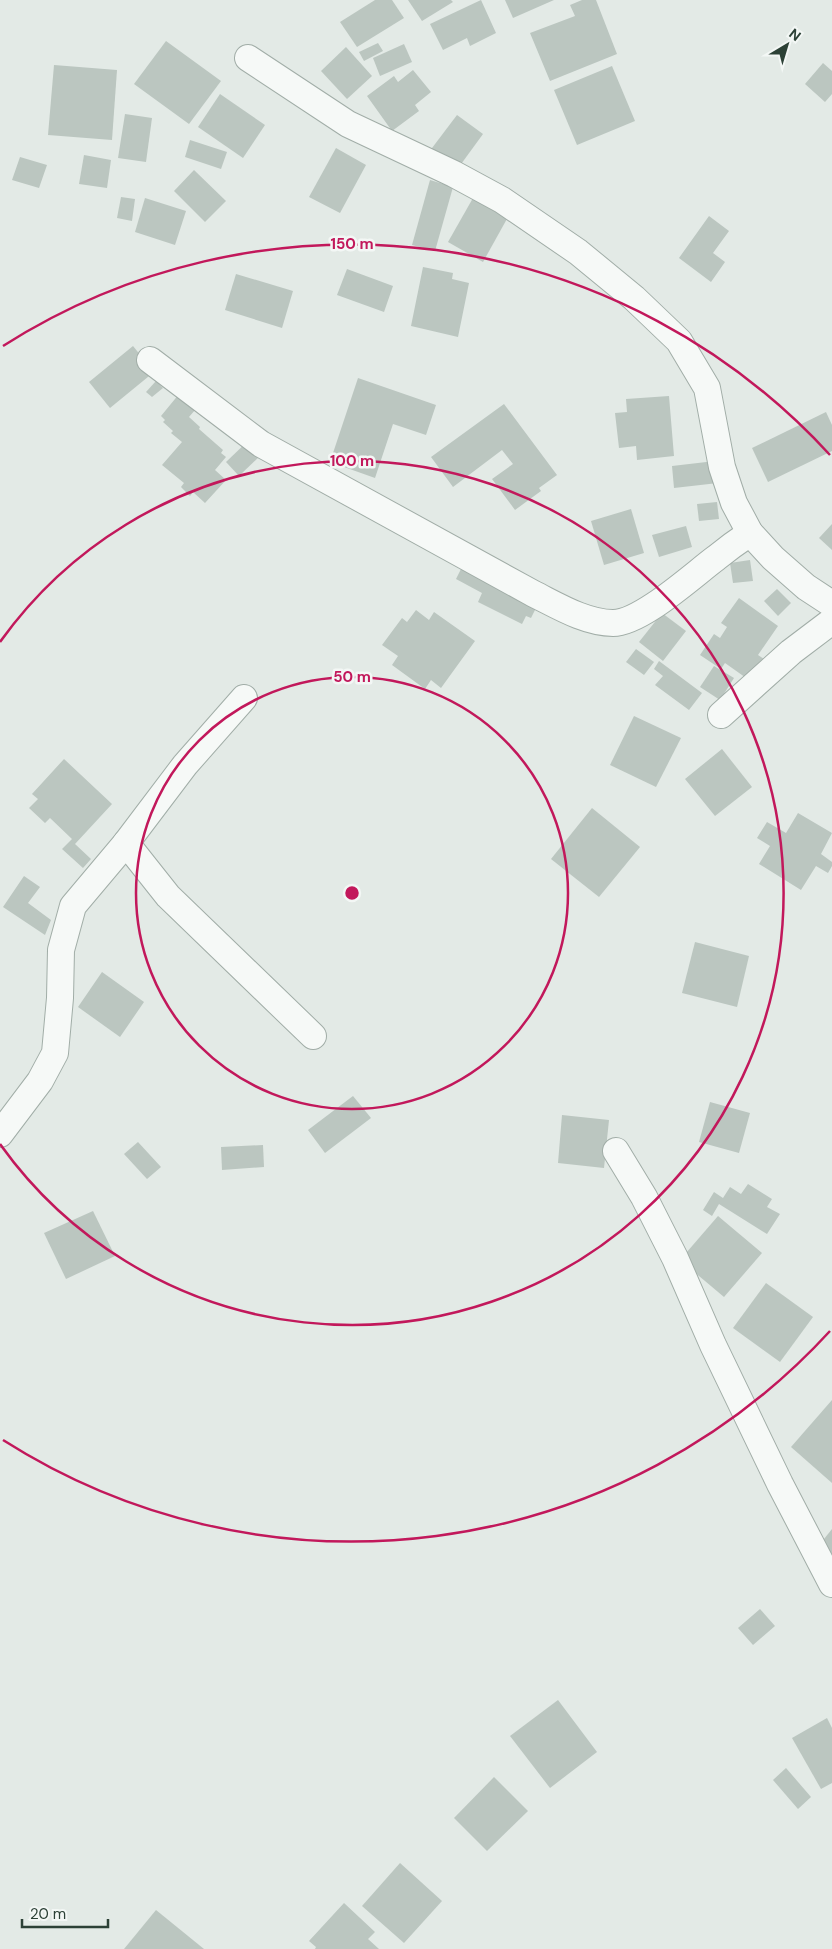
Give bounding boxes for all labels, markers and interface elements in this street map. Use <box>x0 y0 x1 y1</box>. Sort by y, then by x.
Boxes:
north arrow <box>762 20 812 70</box>
text: N <box>785 25 805 45</box>
text: 150 m <box>331 234 374 254</box>
text: 100 m <box>330 451 374 471</box>
text: 50 m <box>333 667 371 687</box>
centre of rings <box>343 884 361 902</box>
scale bar <box>22 1896 109 1928</box>
text: 20 m <box>30 1904 66 1924</box>

